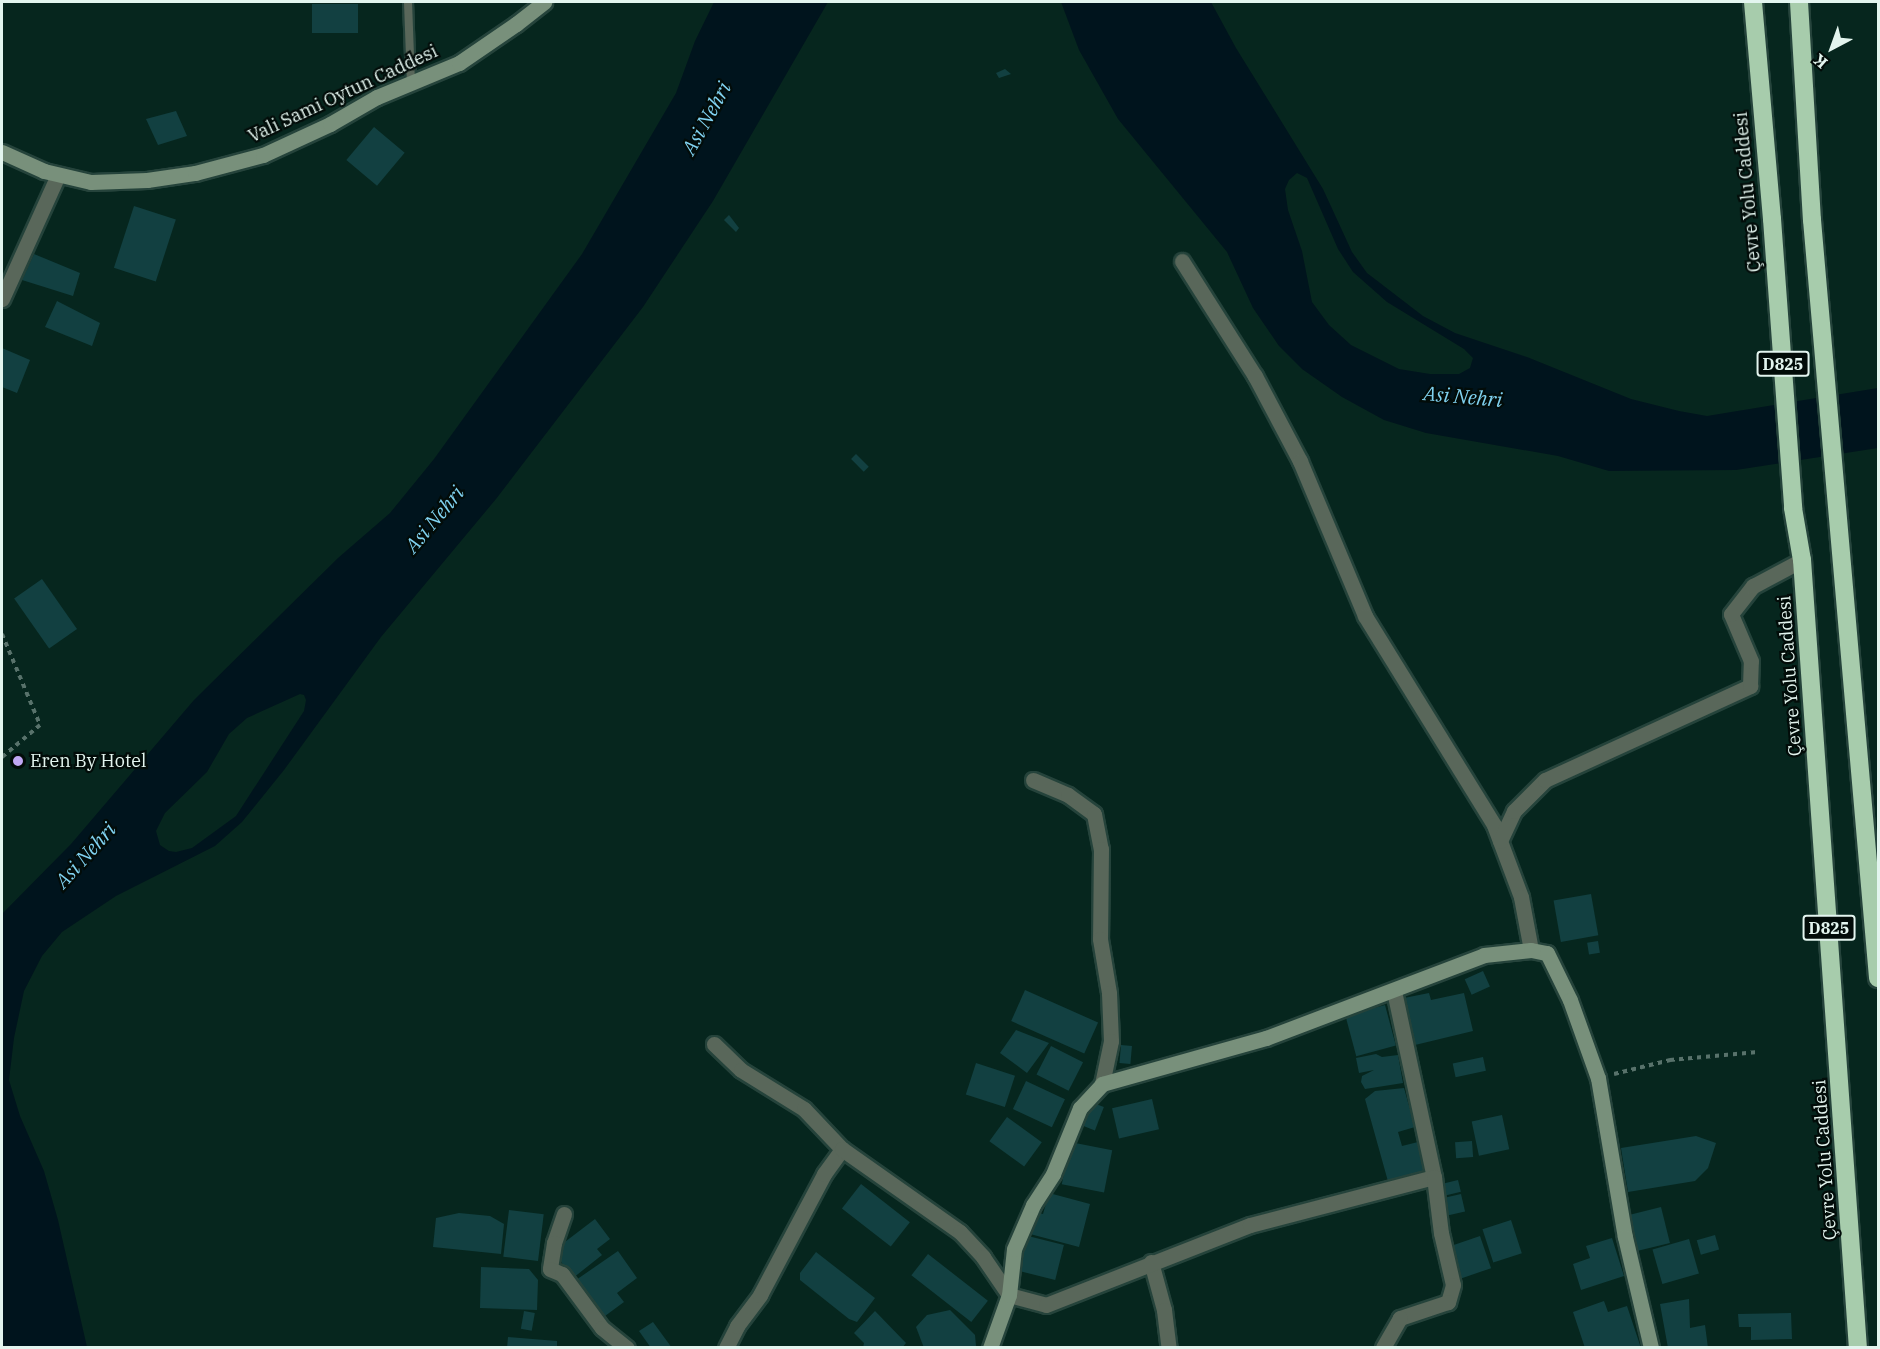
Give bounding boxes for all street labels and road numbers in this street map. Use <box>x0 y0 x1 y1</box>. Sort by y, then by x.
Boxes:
street label: Vali Sami Oytun Caddesi <box>245 41 441 147</box>
street label: Çevre Yolu Caddesi <box>1730 111 1766 273</box>
road number: D825 <box>1756 351 1810 377</box>
street label: Çevre Yolu Caddesi <box>1774 595 1806 757</box>
road number: D825 <box>1802 915 1856 941</box>
street label: Çevre Yolu Caddesi <box>1809 1079 1841 1241</box>

